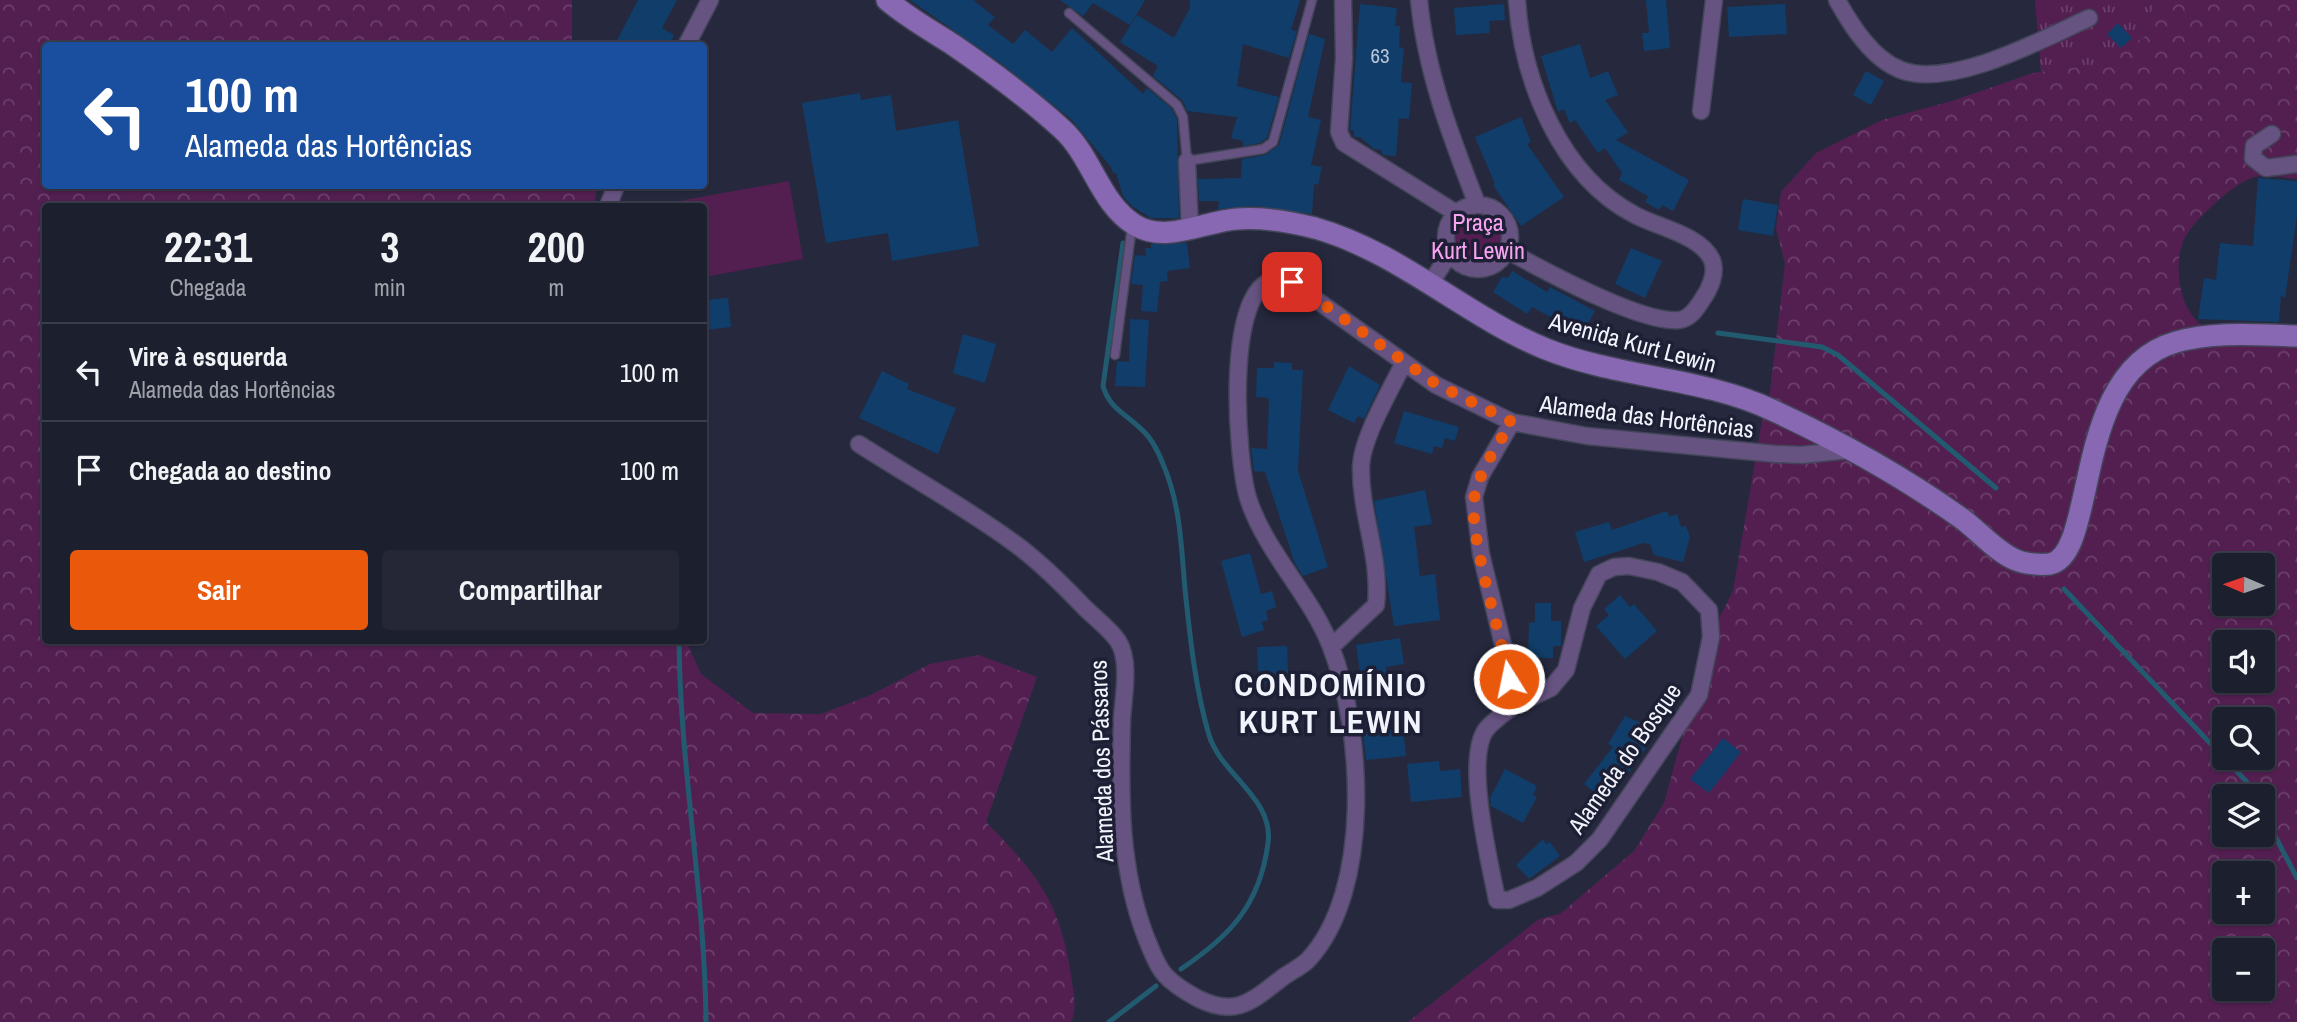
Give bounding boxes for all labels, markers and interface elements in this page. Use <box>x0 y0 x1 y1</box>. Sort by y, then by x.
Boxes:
house number: 63 <box>1370 41 1390 70</box>
text: 100 m <box>185 61 299 127</box>
icon: left <box>70 70 161 161</box>
text: Alameda das Hortências <box>185 124 472 167</box>
park label: Praça Kurt Lewin <box>1431 206 1525 266</box>
text: 22:31 <box>164 219 252 275</box>
text: 3 <box>380 219 399 275</box>
text: 200 <box>528 219 585 275</box>
pin <box>1262 252 1322 312</box>
icon: arrive <box>1273 263 1311 301</box>
text: Chegada <box>170 272 246 303</box>
text: min <box>374 272 406 303</box>
text: m <box>548 272 564 303</box>
street label: Avenida Kurt Lewin <box>1545 304 1720 380</box>
text: Vire à esquerda <box>129 339 287 374</box>
icon: left <box>70 353 108 391</box>
text: 100 m <box>620 355 679 390</box>
text: Alameda das Hortências <box>129 374 336 405</box>
street label: Alameda das Hortências <box>1537 387 1756 445</box>
icon: arrive <box>70 451 108 489</box>
text: Chegada ao destino <box>129 453 332 488</box>
text: 100 m <box>620 453 679 488</box>
button: Sair <box>70 550 368 630</box>
button: Compartilhar <box>382 550 679 630</box>
north arrow <box>2212 553 2275 616</box>
map controls <box>2212 553 2275 1001</box>
button: sound <box>2212 630 2275 693</box>
position arrow <box>1472 642 1546 716</box>
street label: Alameda dos Pássaros <box>1081 659 1121 864</box>
district label: CONDOMÍNIO KURT LEWIN <box>1234 663 1428 743</box>
street label: Alameda do Bosque <box>1559 676 1688 841</box>
button: search <box>2212 707 2275 770</box>
button: layers <box>2212 784 2275 847</box>
button: + <box>2212 861 2275 924</box>
button: − <box>2212 938 2275 1001</box>

